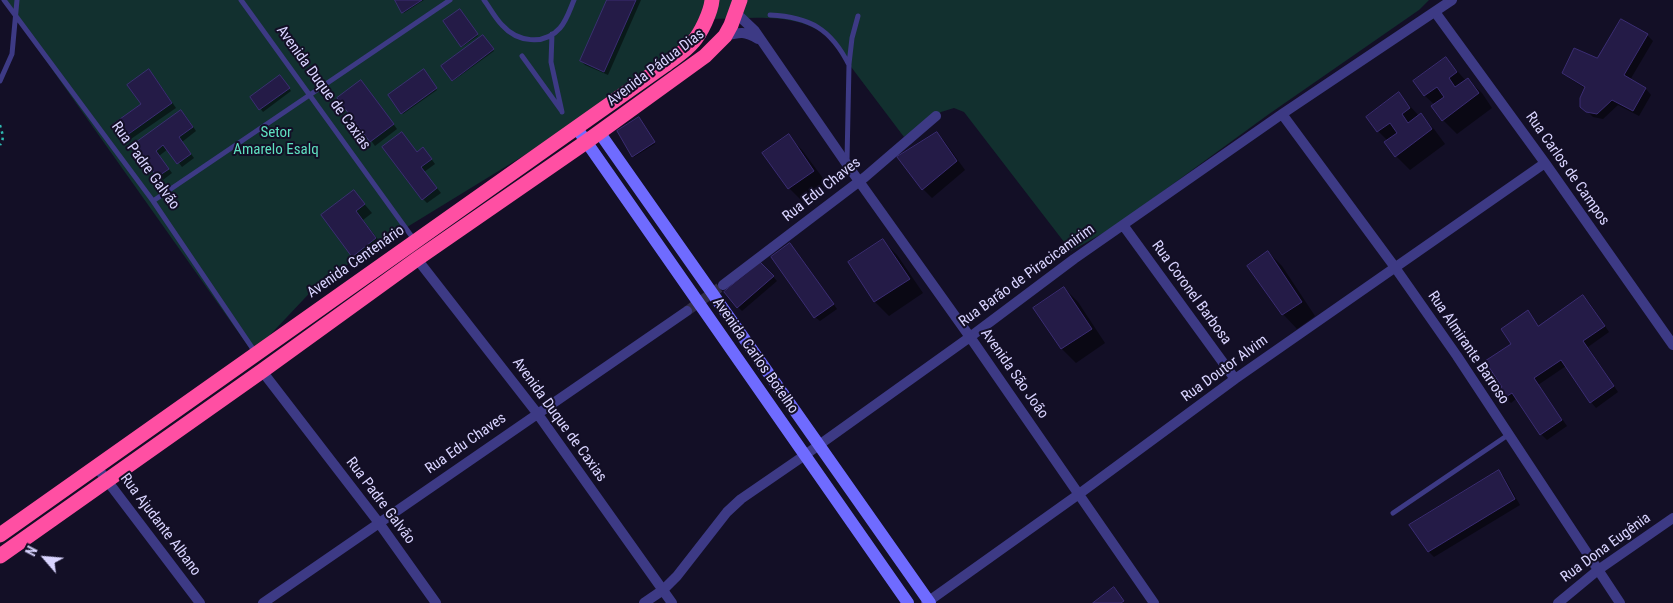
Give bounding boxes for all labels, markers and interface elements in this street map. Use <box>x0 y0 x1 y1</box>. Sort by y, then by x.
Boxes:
street label: Avenida Duque de Caxias <box>272 22 374 154</box>
street label: Avenida Pádua Dias <box>604 26 708 110</box>
street label: Rua Carlos de Campos <box>1521 109 1613 229</box>
street label: Rua Padre Galvão <box>107 119 183 213</box>
park label: Setor Amarelo Esalq <box>233 124 319 159</box>
street label: Rua Edu Chaves <box>779 154 865 226</box>
street label: Rua Barão de Piracicamirim <box>956 221 1098 331</box>
street label: Avenida Centenário <box>304 222 408 302</box>
street label: Rua Coronel Barbosa <box>1147 238 1235 348</box>
street label: Rua Almirante Barroso <box>1423 288 1513 408</box>
street label: Avenida Carlos Botelho <box>708 295 802 417</box>
street label: Avenida São João <box>976 325 1052 423</box>
street label: Rua Doutor Alvim <box>1178 332 1272 406</box>
street label: Avenida Duque de Caxias <box>508 354 610 486</box>
street label: Rua Edu Chaves <box>422 410 510 478</box>
street label: Rua Padre Galvão <box>341 454 419 548</box>
street label: Rua Ajudante Albano <box>116 470 204 580</box>
street label: Rua Dona Eugênia <box>1558 509 1654 587</box>
north arrow <box>20 533 70 583</box>
text: N <box>23 544 41 559</box>

